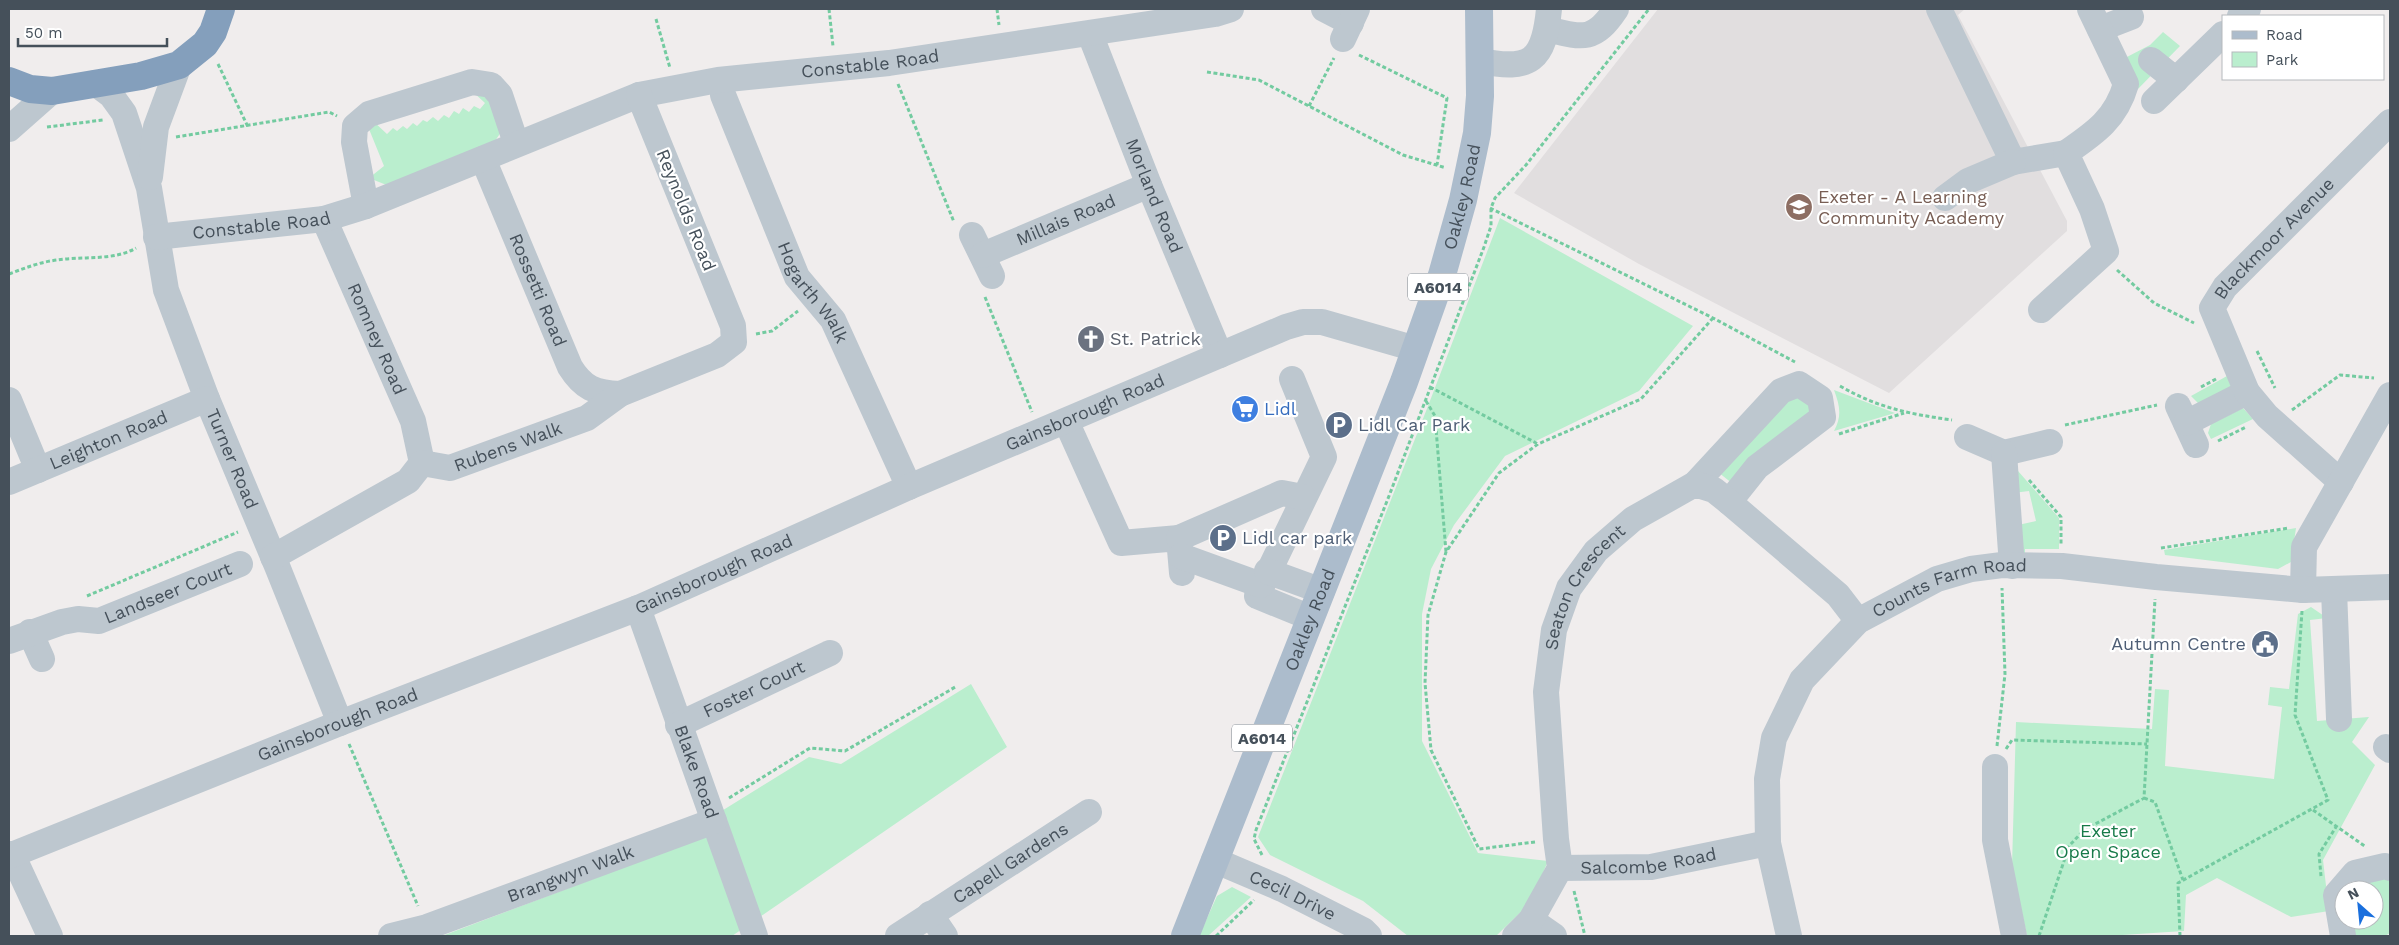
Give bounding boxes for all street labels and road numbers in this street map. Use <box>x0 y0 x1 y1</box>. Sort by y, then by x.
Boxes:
street label: Constable Road <box>800 45 940 82</box>
street label: Morland Road <box>1122 135 1187 256</box>
street label: Oakley Road <box>1439 142 1484 252</box>
street label: Reynolds Road <box>653 146 720 274</box>
street label: Blackmoor Avenue <box>2209 173 2338 303</box>
street label: Millais Road <box>1013 189 1119 250</box>
street label: Constable Road <box>191 207 333 243</box>
street label: Rossetti Road <box>505 230 571 349</box>
street label: Hogarth Walk <box>774 238 853 346</box>
road number: A6014 <box>1408 274 1468 300</box>
street label: Romney Road <box>344 280 411 398</box>
street label: Gainsborough Road <box>1002 369 1167 455</box>
street label: Turner Road <box>202 405 263 512</box>
street label: Leighton Road <box>46 406 171 474</box>
street label: Rubens Walk <box>451 417 565 476</box>
street label: Seaton Crescent <box>1541 519 1630 651</box>
street label: Gainsborough Road <box>631 529 796 618</box>
street label: Counts Farm Road <box>1868 554 2027 622</box>
street label: Landseer Court <box>101 557 235 628</box>
street label: Oakley Road <box>1280 565 1339 674</box>
street label: Foster Court <box>700 655 808 722</box>
street label: Gainsborough Road <box>254 683 421 765</box>
street label: Blake Road <box>671 722 723 821</box>
road number: A6014 <box>1232 724 1292 751</box>
street label: Capell Gardens <box>948 817 1072 908</box>
street label: Brangwyn Walk <box>504 841 636 907</box>
street label: Salcombe Road <box>1580 843 1718 878</box>
street label: Cecil Drive <box>1246 865 1339 924</box>

